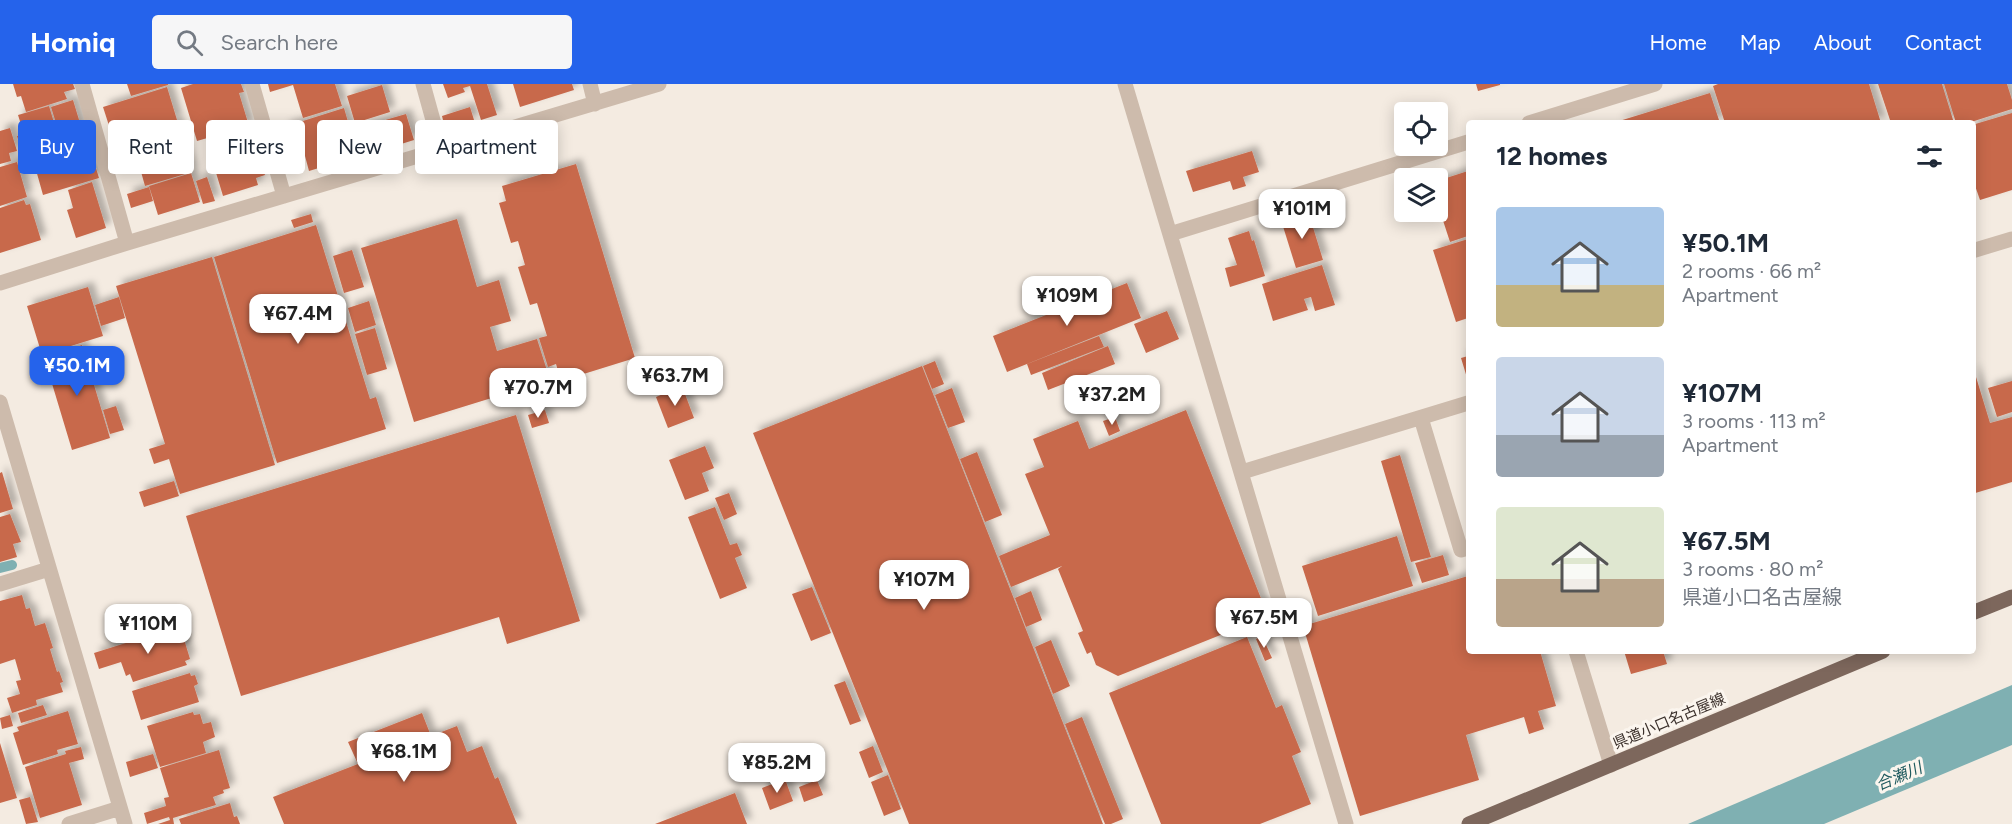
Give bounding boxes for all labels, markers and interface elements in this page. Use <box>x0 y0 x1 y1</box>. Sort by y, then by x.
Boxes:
search box <box>152 15 572 69</box>
text: Homiq <box>30 25 116 59</box>
icon: search <box>173 26 206 59</box>
text: Search here <box>221 29 338 56</box>
text: Home <box>1650 30 1707 55</box>
text: Map <box>1740 30 1781 55</box>
text: About <box>1814 30 1872 55</box>
text: Contact <box>1905 30 1982 55</box>
map controls <box>1394 102 1448 222</box>
button: locate <box>1394 102 1448 156</box>
chip: Buy <box>18 120 96 174</box>
chip: Rent <box>108 120 194 174</box>
chip: Filters <box>206 120 305 174</box>
chip: New <box>317 120 403 174</box>
chip: Apartment <box>415 120 558 174</box>
text: 12 homes <box>1496 140 1607 172</box>
icon: filters <box>1913 140 1946 173</box>
button: layers <box>1394 168 1448 222</box>
pin: ¥101M <box>1260 189 1344 240</box>
text: ¥101M <box>1273 196 1331 220</box>
text: ¥50.1M <box>1682 227 1769 259</box>
icon: home <box>1544 231 1616 303</box>
text: 2 rooms · 66 m² <box>1682 259 1821 283</box>
pin: ¥109M <box>1025 276 1109 327</box>
text: ¥109M <box>1036 283 1098 307</box>
text: Apartment <box>1682 283 1779 307</box>
pin: ¥67.4M <box>249 294 347 345</box>
text: ¥67.4M <box>263 301 333 325</box>
pin: ¥50.1M <box>28 346 126 397</box>
text: ¥50.1M <box>43 353 111 377</box>
pin: ¥63.7M <box>626 356 724 407</box>
text: ¥63.7M <box>641 363 709 387</box>
pin: ¥70.7M <box>489 368 587 419</box>
text: ¥70.7M <box>503 375 573 399</box>
pin: ¥37.2M <box>1063 375 1161 426</box>
text: ¥107M <box>1682 377 1762 409</box>
icon: home <box>1544 381 1616 453</box>
text: ¥37.2M <box>1078 382 1146 406</box>
text: 3 rooms · 113 m² <box>1682 409 1826 433</box>
text: Apartment <box>1682 433 1779 457</box>
text: ¥67.5M <box>1682 525 1771 557</box>
icon: home <box>1544 531 1616 603</box>
text: 3 rooms · 80 m² <box>1682 557 1823 581</box>
pin: ¥107M <box>882 560 966 611</box>
text: ¥107M <box>893 567 955 591</box>
text: 県道小口名古屋線 <box>1682 585 1842 609</box>
pin: ¥67.5M <box>1215 598 1313 649</box>
pin: ¥110M <box>106 604 190 655</box>
text: ¥67.5M <box>1230 605 1298 629</box>
text: ¥110M <box>119 611 177 635</box>
street label: 県道小口名古屋線 <box>1610 689 1728 753</box>
pin: ¥68.1M <box>355 732 453 783</box>
text: ¥68.1M <box>371 739 437 763</box>
pin: ¥85.2M <box>728 743 826 794</box>
text: ¥85.2M <box>742 750 812 774</box>
water label: 合瀬川 <box>1873 757 1927 794</box>

